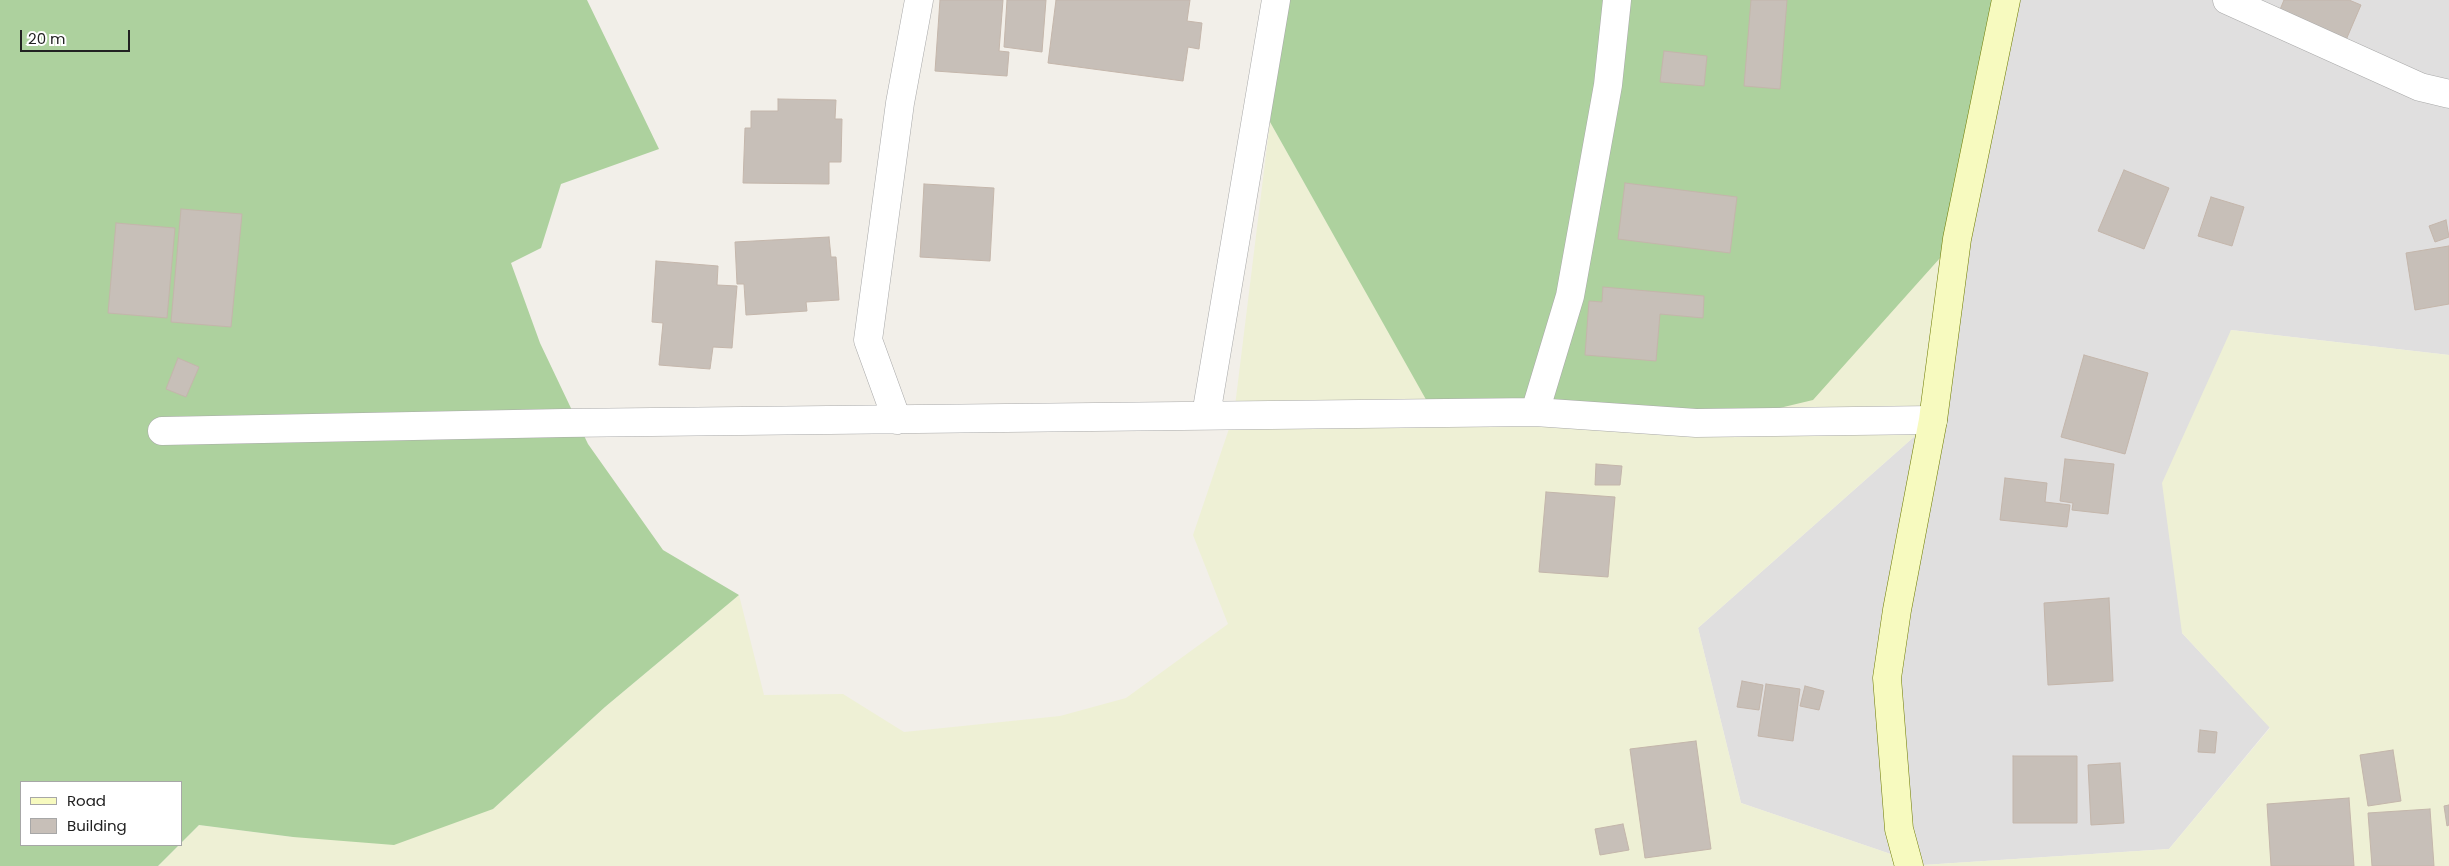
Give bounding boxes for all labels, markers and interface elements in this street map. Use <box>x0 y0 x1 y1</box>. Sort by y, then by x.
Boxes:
scale bar <box>22 20 132 52</box>
text: 20 m <box>28 28 66 49</box>
legend <box>20 781 182 846</box>
text: Road <box>67 790 106 811</box>
text: Building <box>67 815 127 836</box>

